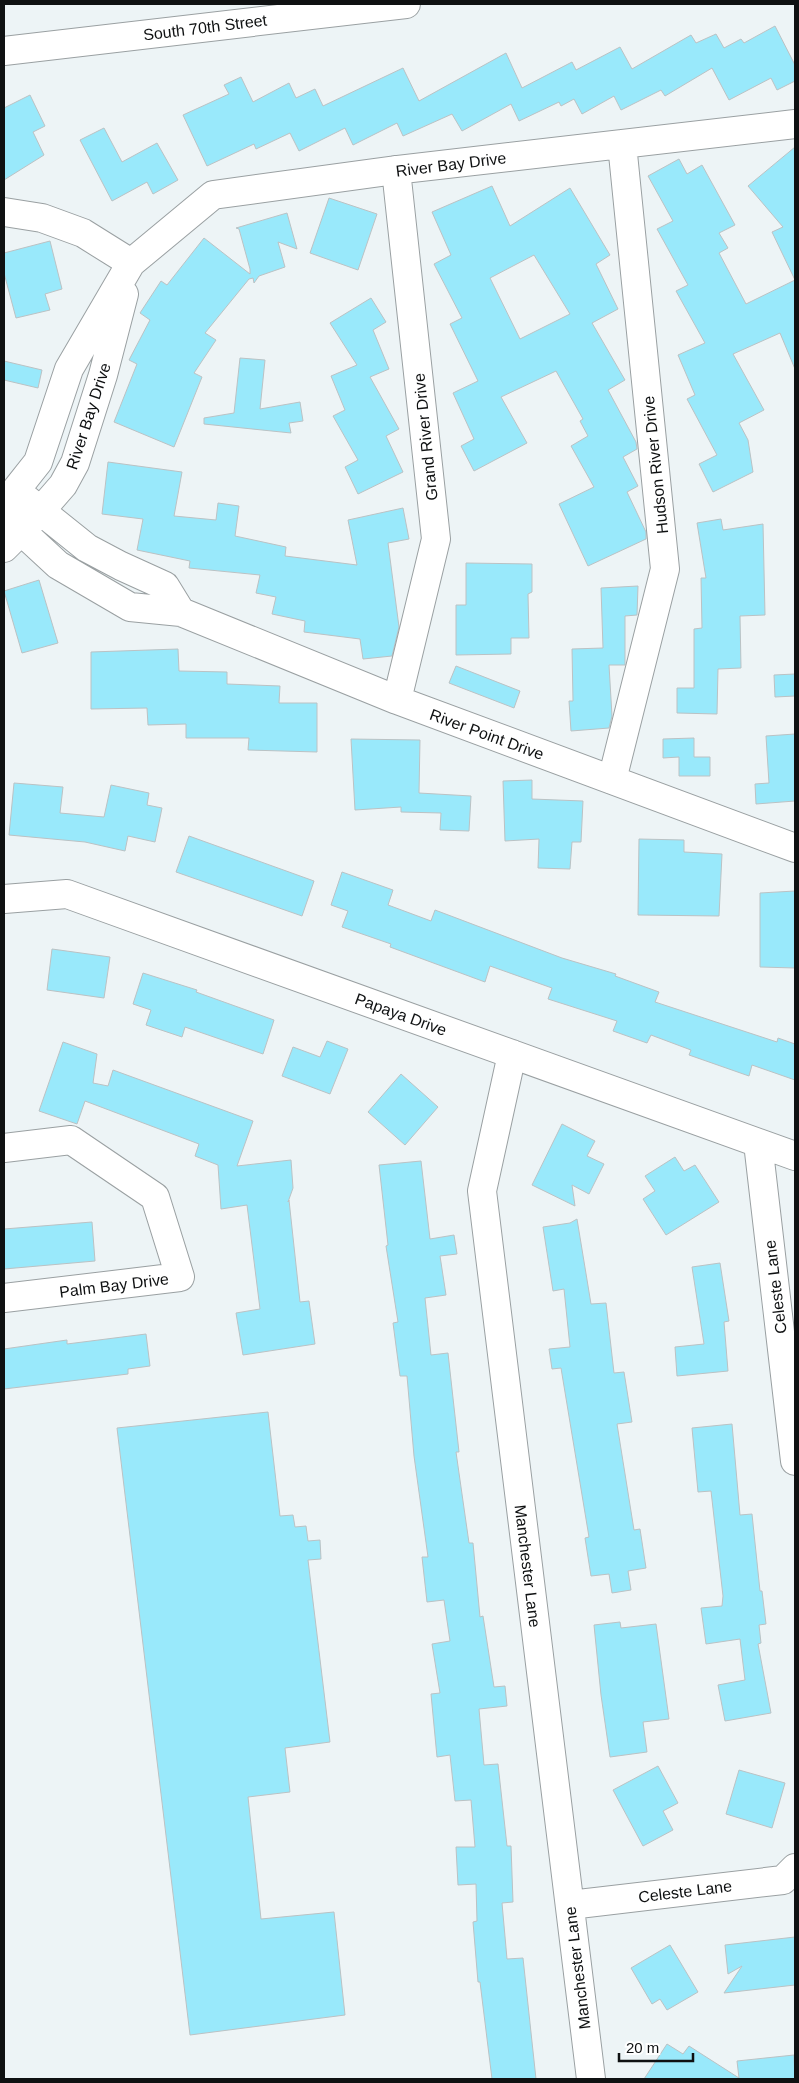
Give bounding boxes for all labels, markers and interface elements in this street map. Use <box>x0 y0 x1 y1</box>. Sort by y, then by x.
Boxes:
street label: South 70th Street <box>142 11 268 44</box>
street label: River Bay Drive <box>395 149 507 180</box>
street label: River Bay Drive <box>63 361 114 472</box>
street label: Grand River Drive <box>410 372 441 502</box>
street label: Hudson River Drive <box>640 395 671 535</box>
street label: River Point Drive <box>428 706 546 763</box>
street label: Papaya Drive <box>353 990 449 1039</box>
street label: Celeste Lane <box>761 1239 790 1335</box>
street label: Palm Bay Drive <box>58 1270 170 1301</box>
street label: Manchester Lane <box>512 1504 543 1629</box>
street label: Celeste Lane <box>637 1877 733 1906</box>
street label: Manchester Lane <box>562 1905 593 2030</box>
scale bar <box>619 2030 693 2062</box>
text: 20 m <box>626 2039 659 2056</box>

